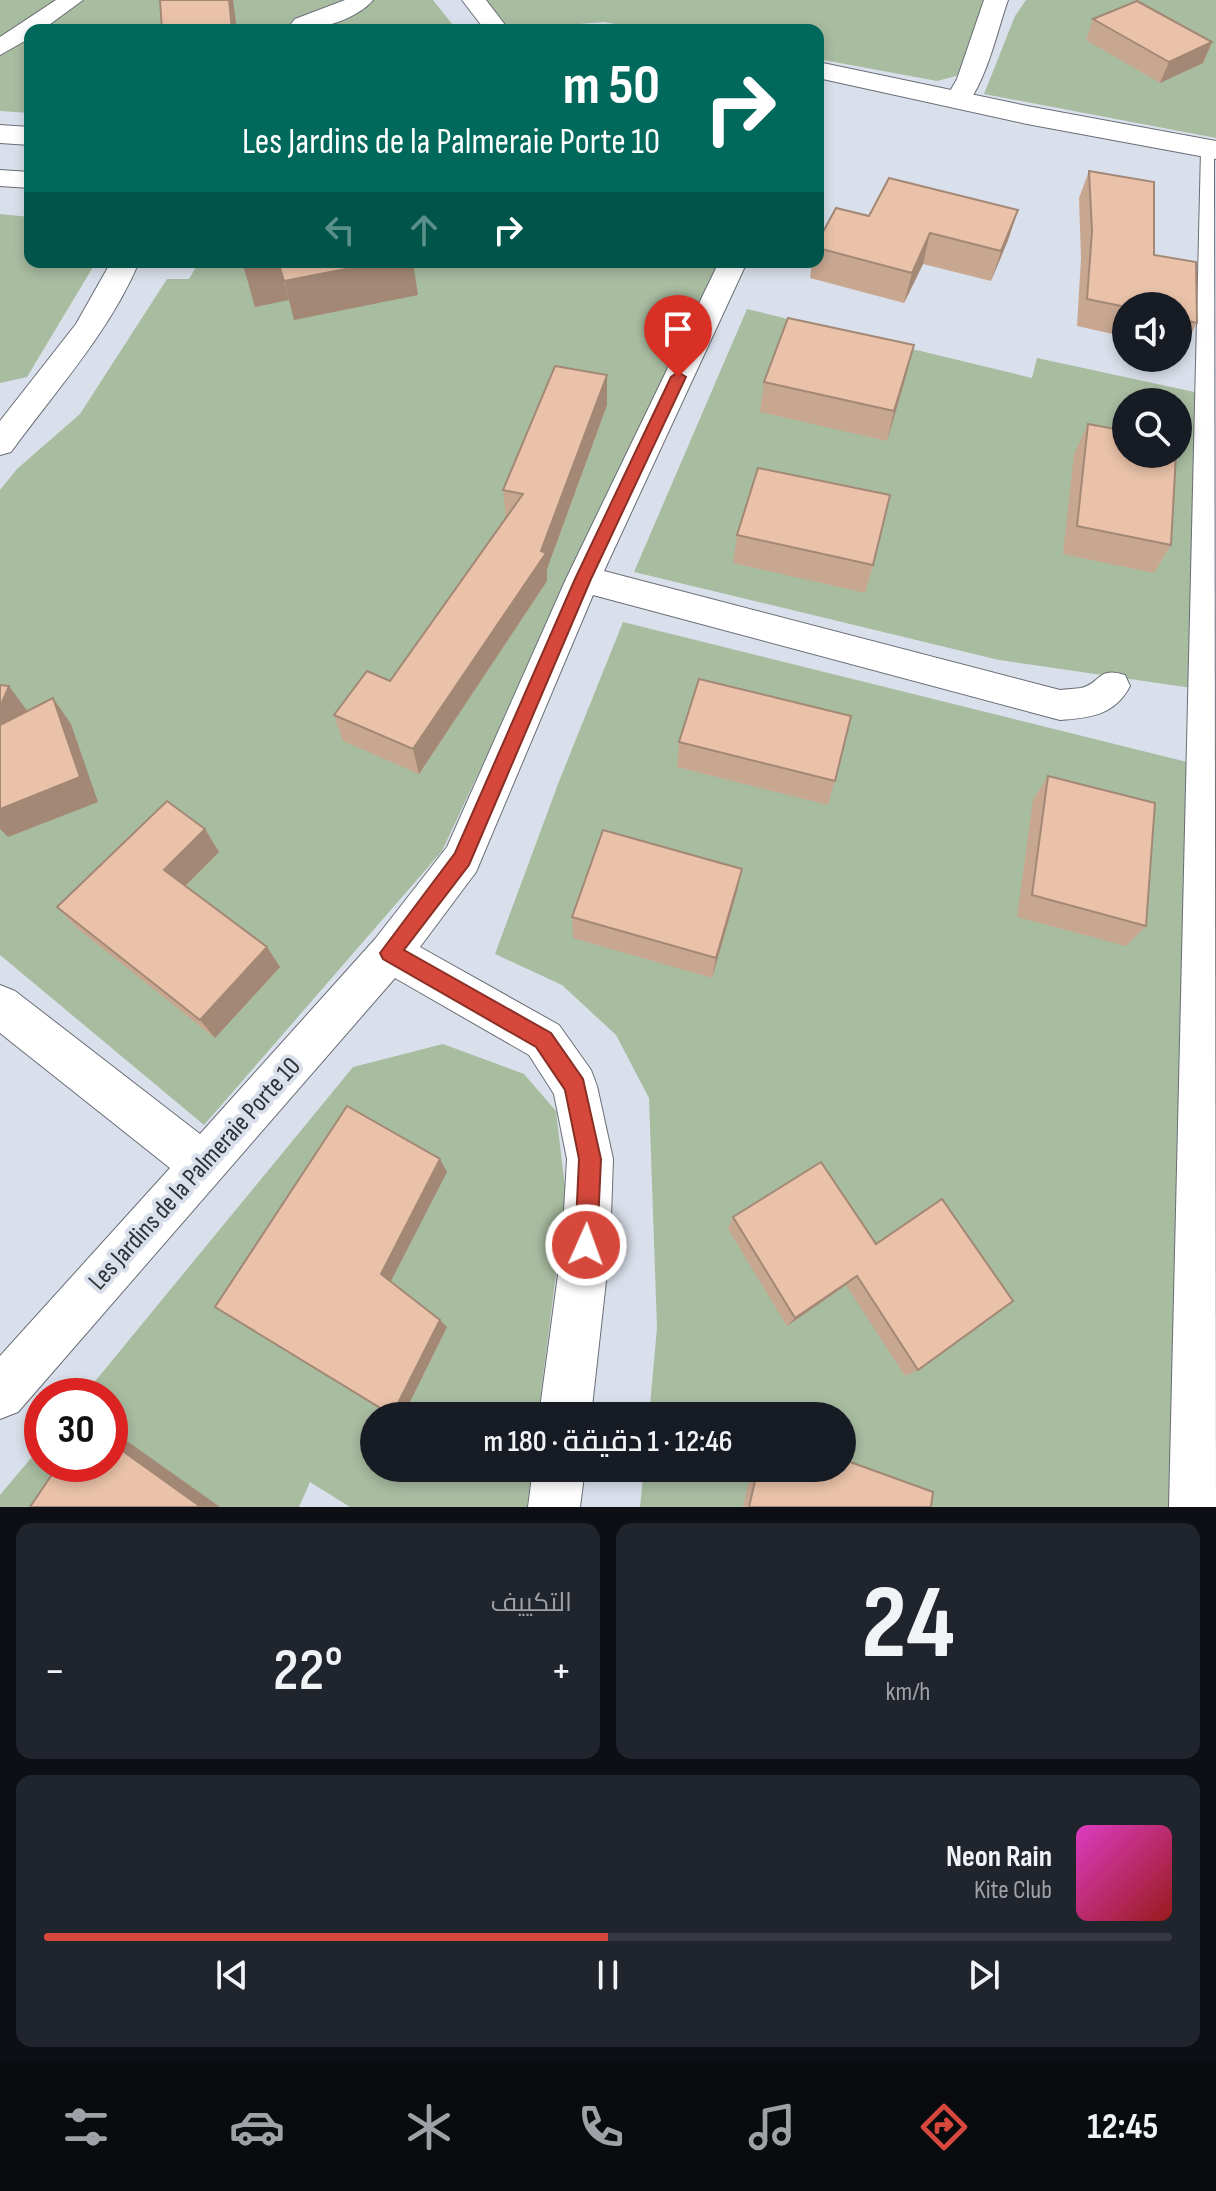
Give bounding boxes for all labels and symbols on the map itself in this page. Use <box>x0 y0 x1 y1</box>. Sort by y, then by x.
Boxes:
pin <box>644 295 712 377</box>
street label: Les Jardins de la Palmeraie Porte 10 <box>82 1051 308 1297</box>
position arrow <box>544 1203 628 1287</box>
speed limit sign: 30 <box>24 1378 128 1482</box>

